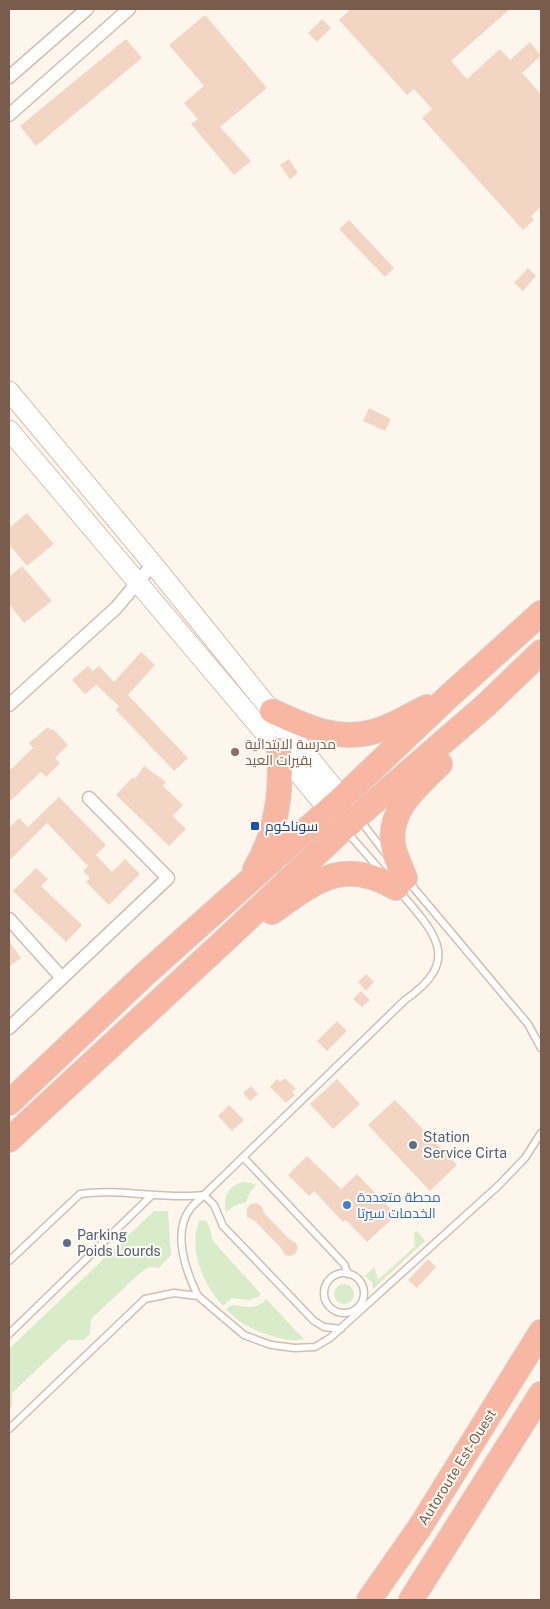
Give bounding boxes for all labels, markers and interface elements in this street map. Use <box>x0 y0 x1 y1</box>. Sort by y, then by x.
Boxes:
place label: مدرسة الابتدائية بقيرات العيد <box>245 736 336 768</box>
marker: مدرسة الابتدائية بقيرات العيد <box>229 746 241 758</box>
place label: سوناكوم <box>265 818 318 836</box>
marker: سوناكوم <box>249 820 261 832</box>
place label: Station Service Cirta <box>423 1129 507 1161</box>
marker: Station Service Cirta <box>407 1139 419 1151</box>
place label: محطة متعددة الخدمات سيرتا <box>357 1189 441 1221</box>
marker: محطة متعددة الخدمات سيرتا <box>341 1199 353 1211</box>
place label: Parking Poids Lourds <box>77 1227 161 1259</box>
marker: Parking Poids Lourds <box>61 1237 73 1249</box>
street label: Autoroute Est-Ouest <box>415 1406 499 1528</box>

